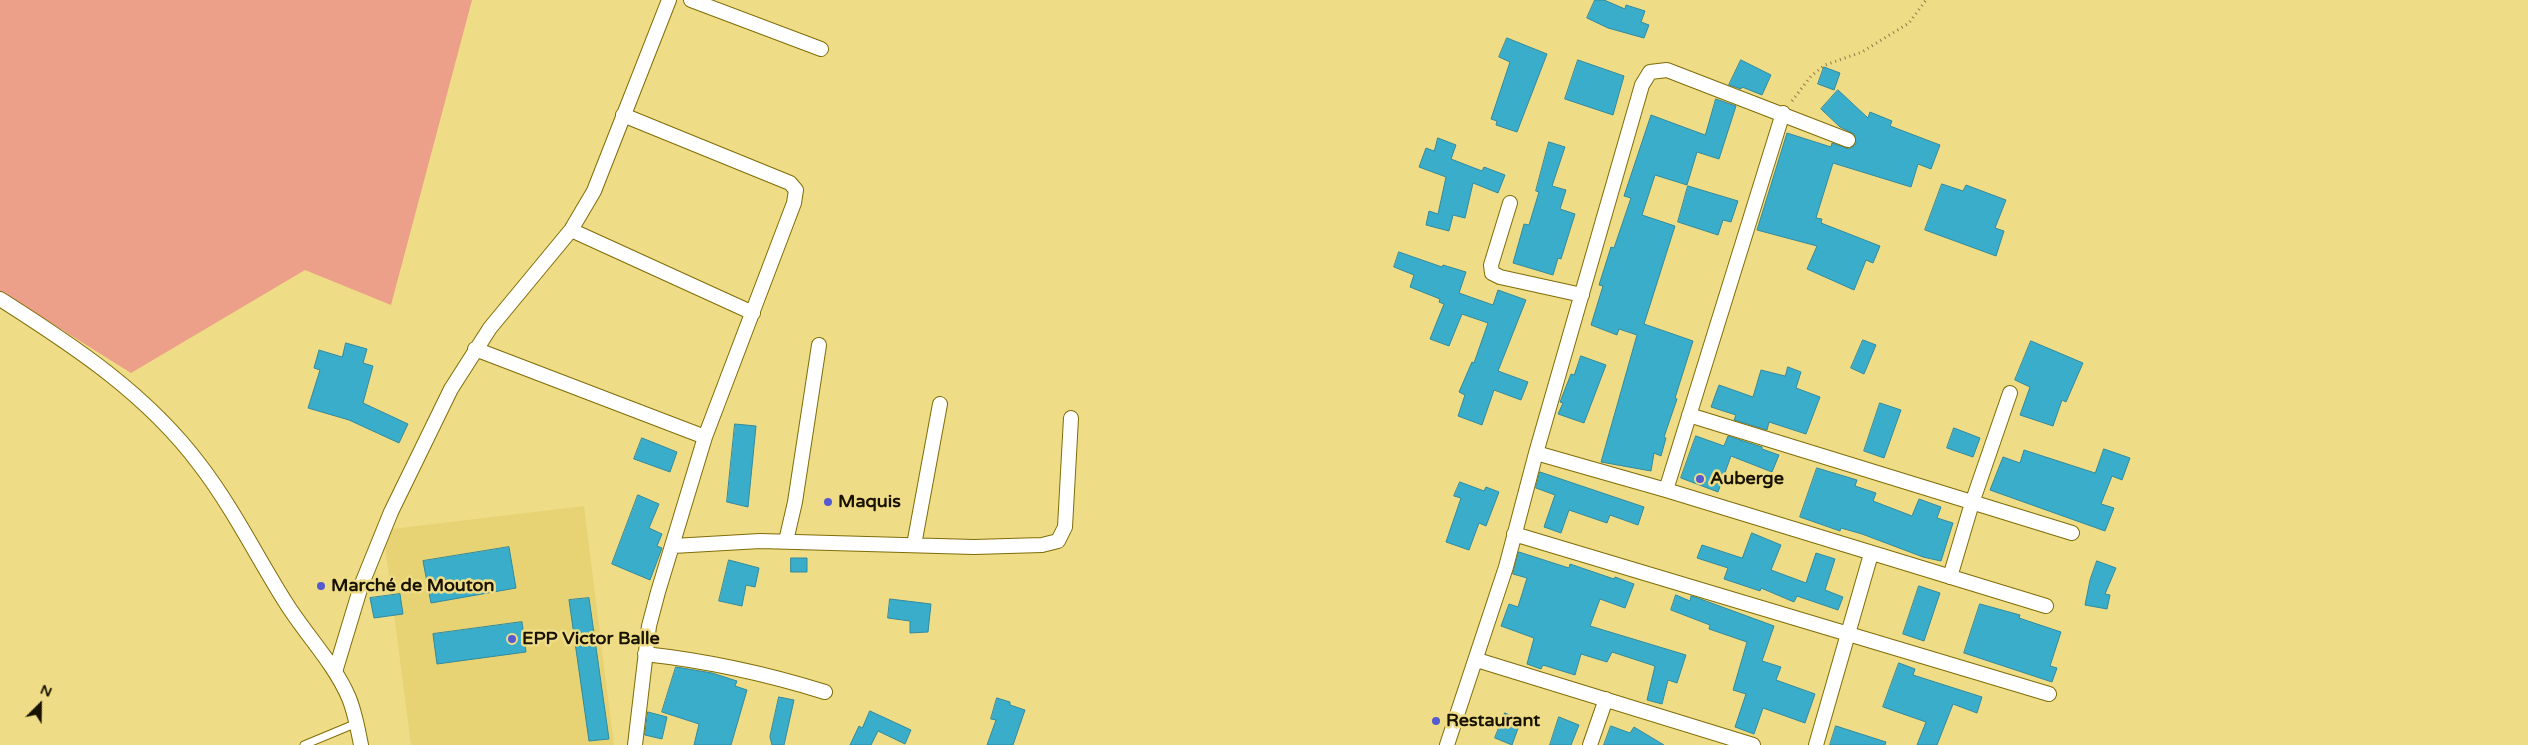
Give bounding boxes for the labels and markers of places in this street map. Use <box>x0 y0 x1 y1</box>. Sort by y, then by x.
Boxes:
place label: Auberge <box>1710 468 1784 490</box>
marker: Auberge <box>1694 473 1706 485</box>
place label: Maquis <box>838 491 901 513</box>
marker: Maquis <box>822 496 834 508</box>
place label: Marché de Mouton <box>331 575 494 597</box>
marker: Marché de Mouton <box>315 580 327 592</box>
place label: EPP Victor Balle <box>522 628 660 650</box>
marker: EPP Victor Balle <box>506 633 518 645</box>
place label: Restaurant <box>1446 710 1540 732</box>
marker: Restaurant <box>1430 715 1442 727</box>

